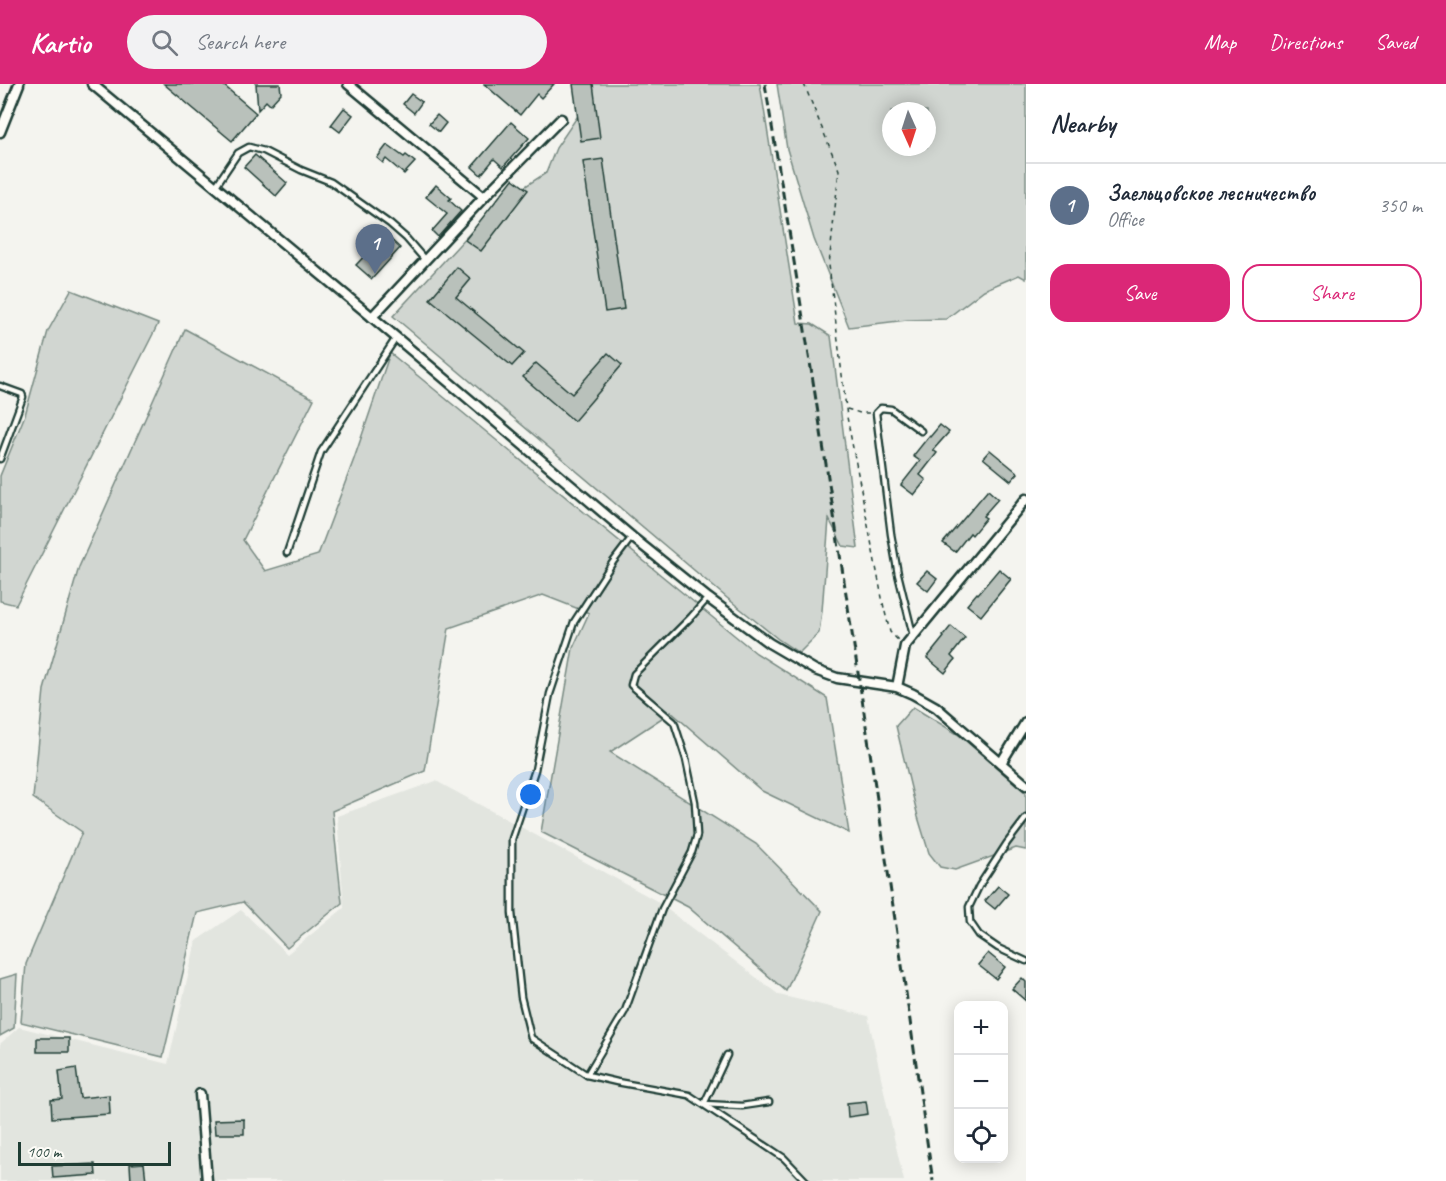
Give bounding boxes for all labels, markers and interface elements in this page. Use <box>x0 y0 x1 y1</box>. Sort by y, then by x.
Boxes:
search box <box>127 15 547 69</box>
text: Kartio <box>30 25 91 60</box>
icon: search <box>148 26 181 59</box>
text: Search here <box>196 28 285 56</box>
text: Map <box>1204 29 1236 55</box>
text: Directions <box>1269 29 1342 55</box>
text: Saved <box>1375 29 1416 55</box>
north arrow <box>882 102 936 156</box>
text: Nearby <box>1050 107 1115 140</box>
text: Заельцовское лесничество <box>1107 179 1315 207</box>
text: 1 <box>1065 193 1074 218</box>
text: 350 m <box>1379 193 1422 218</box>
text: Office <box>1107 207 1144 232</box>
pin: 1 <box>356 224 394 274</box>
button: Save <box>1050 264 1230 322</box>
button: Share <box>1242 264 1422 322</box>
your location <box>516 780 545 809</box>
map controls <box>954 1001 1008 1163</box>
button: + <box>954 1001 1008 1055</box>
button: − <box>954 1055 1008 1109</box>
button: locate <box>954 1109 1008 1163</box>
scale bar <box>18 1139 171 1166</box>
text: 100 m <box>27 1142 61 1162</box>

